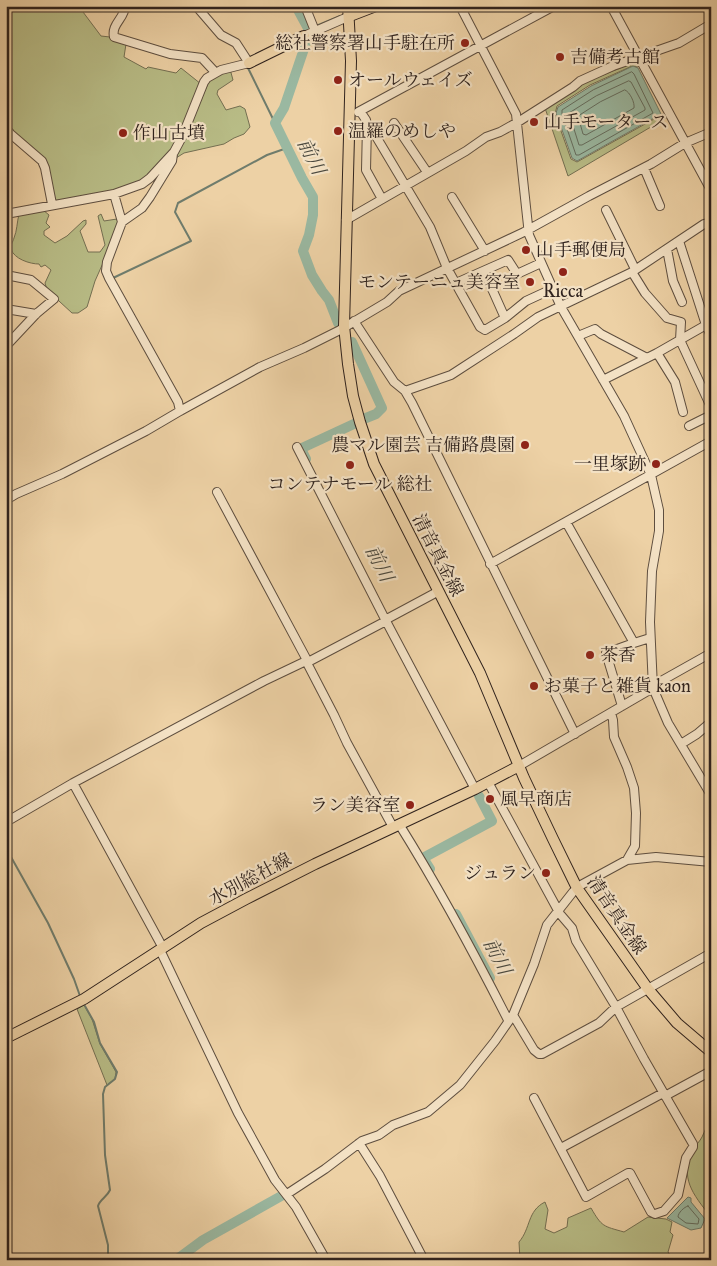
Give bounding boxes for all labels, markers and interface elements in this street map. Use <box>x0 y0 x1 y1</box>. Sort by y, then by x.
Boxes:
place label: 総社警察署山手駐在所 <box>275 32 455 54</box>
marker: 総社警察署山手駐在所 <box>459 37 471 49</box>
place label: 吉備考古館 <box>570 46 660 68</box>
marker: 吉備考古館 <box>554 51 566 63</box>
place label: オールウェイズ <box>348 69 473 91</box>
marker: オールウェイズ <box>332 74 344 86</box>
place label: 山手モータース <box>544 111 668 133</box>
marker: 山手モータース <box>528 116 540 128</box>
place label: 温羅のめしや <box>348 120 456 142</box>
place label: 作山古墳 <box>133 122 205 144</box>
marker: 温羅のめしや <box>332 125 344 137</box>
marker: 作山古墳 <box>117 127 129 139</box>
water label: 前川 <box>293 134 331 180</box>
place label: 山手郵便局 <box>536 239 626 261</box>
marker: 山手郵便局 <box>520 244 532 256</box>
marker: Ricca <box>557 266 569 278</box>
place label: モンテーニュ美容室 <box>358 271 520 293</box>
marker: モンテーニュ美容室 <box>524 276 536 288</box>
place label: Ricca <box>543 280 584 302</box>
place label: 農マル園芸 吉備路農園 <box>331 434 515 456</box>
marker: 農マル園芸 吉備路農園 <box>519 439 531 451</box>
place label: 一里塚跡 <box>574 453 646 475</box>
marker: 一里塚跡 <box>650 458 662 470</box>
marker: コンテナモール 総社 <box>344 459 356 471</box>
place label: コンテナモール 総社 <box>268 473 432 495</box>
street label: 清音真金線 <box>408 510 468 600</box>
water label: 前川 <box>361 541 399 587</box>
place label: 茶香 <box>600 644 636 666</box>
marker: 茶香 <box>584 649 596 661</box>
place label: お菓子と雑貨 kaon <box>544 675 691 697</box>
marker: お菓子と雑貨 kaon <box>528 680 540 692</box>
place label: 風早商店 <box>500 788 572 810</box>
marker: 風早商店 <box>484 793 496 805</box>
place label: ラン美容室 <box>310 794 400 816</box>
marker: ラン美容室 <box>404 799 416 811</box>
street label: 水別総社線 <box>205 848 295 910</box>
place label: ジュラン <box>464 862 536 884</box>
marker: ジュラン <box>540 867 552 879</box>
street label: 清音真金線 <box>583 872 651 958</box>
water label: 前川 <box>479 934 517 980</box>

